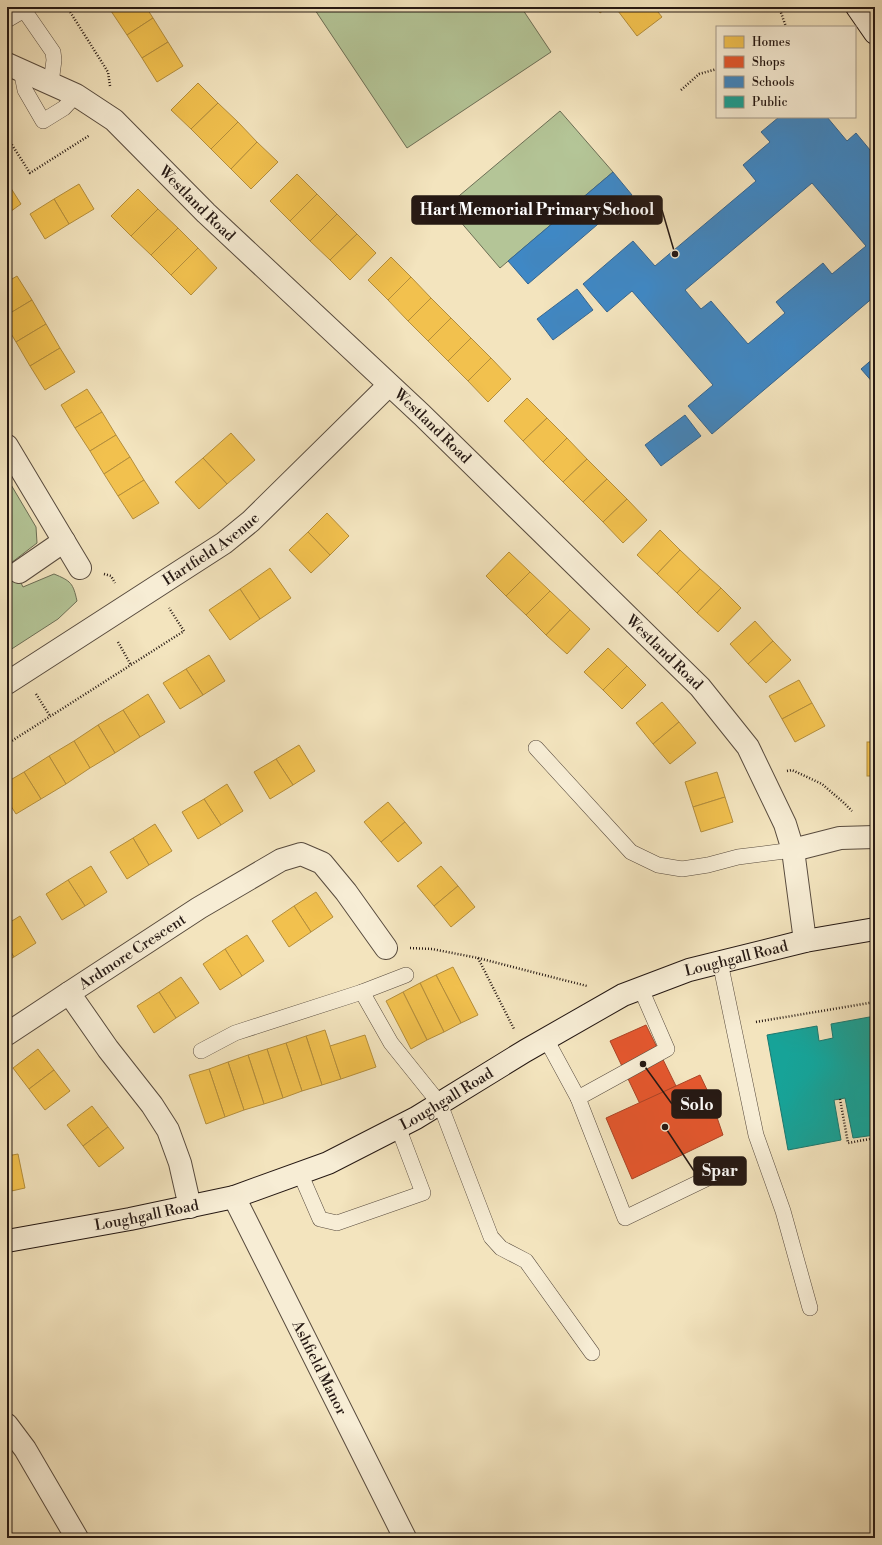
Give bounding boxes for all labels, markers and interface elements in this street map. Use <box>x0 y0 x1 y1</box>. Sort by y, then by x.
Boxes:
legend <box>716 26 856 118</box>
text: Homes <box>752 35 790 50</box>
text: Shops <box>752 55 785 70</box>
text: Schools <box>752 75 794 90</box>
text: Public <box>752 95 788 110</box>
street label: Westland Road <box>154 161 240 246</box>
callout: Hart Memorial Primary School <box>412 196 662 224</box>
text: Hart Memorial Primary School <box>420 200 655 220</box>
street label: Westland Road <box>389 384 476 468</box>
street label: Hartfield Avenue <box>159 509 263 590</box>
street label: Westland Road <box>621 610 707 694</box>
street label: Ardmore Crescent <box>74 909 190 994</box>
street label: Loughgall Road <box>682 936 790 980</box>
street label: Loughgall Road <box>397 1063 497 1134</box>
callout: Solo <box>672 1090 721 1118</box>
text: Solo <box>680 1095 714 1115</box>
callout: Spar <box>694 1157 746 1185</box>
text: Spar <box>702 1161 738 1181</box>
street label: Loughgall Road <box>93 1195 201 1235</box>
street label: Ashfield Manor <box>287 1316 352 1419</box>

